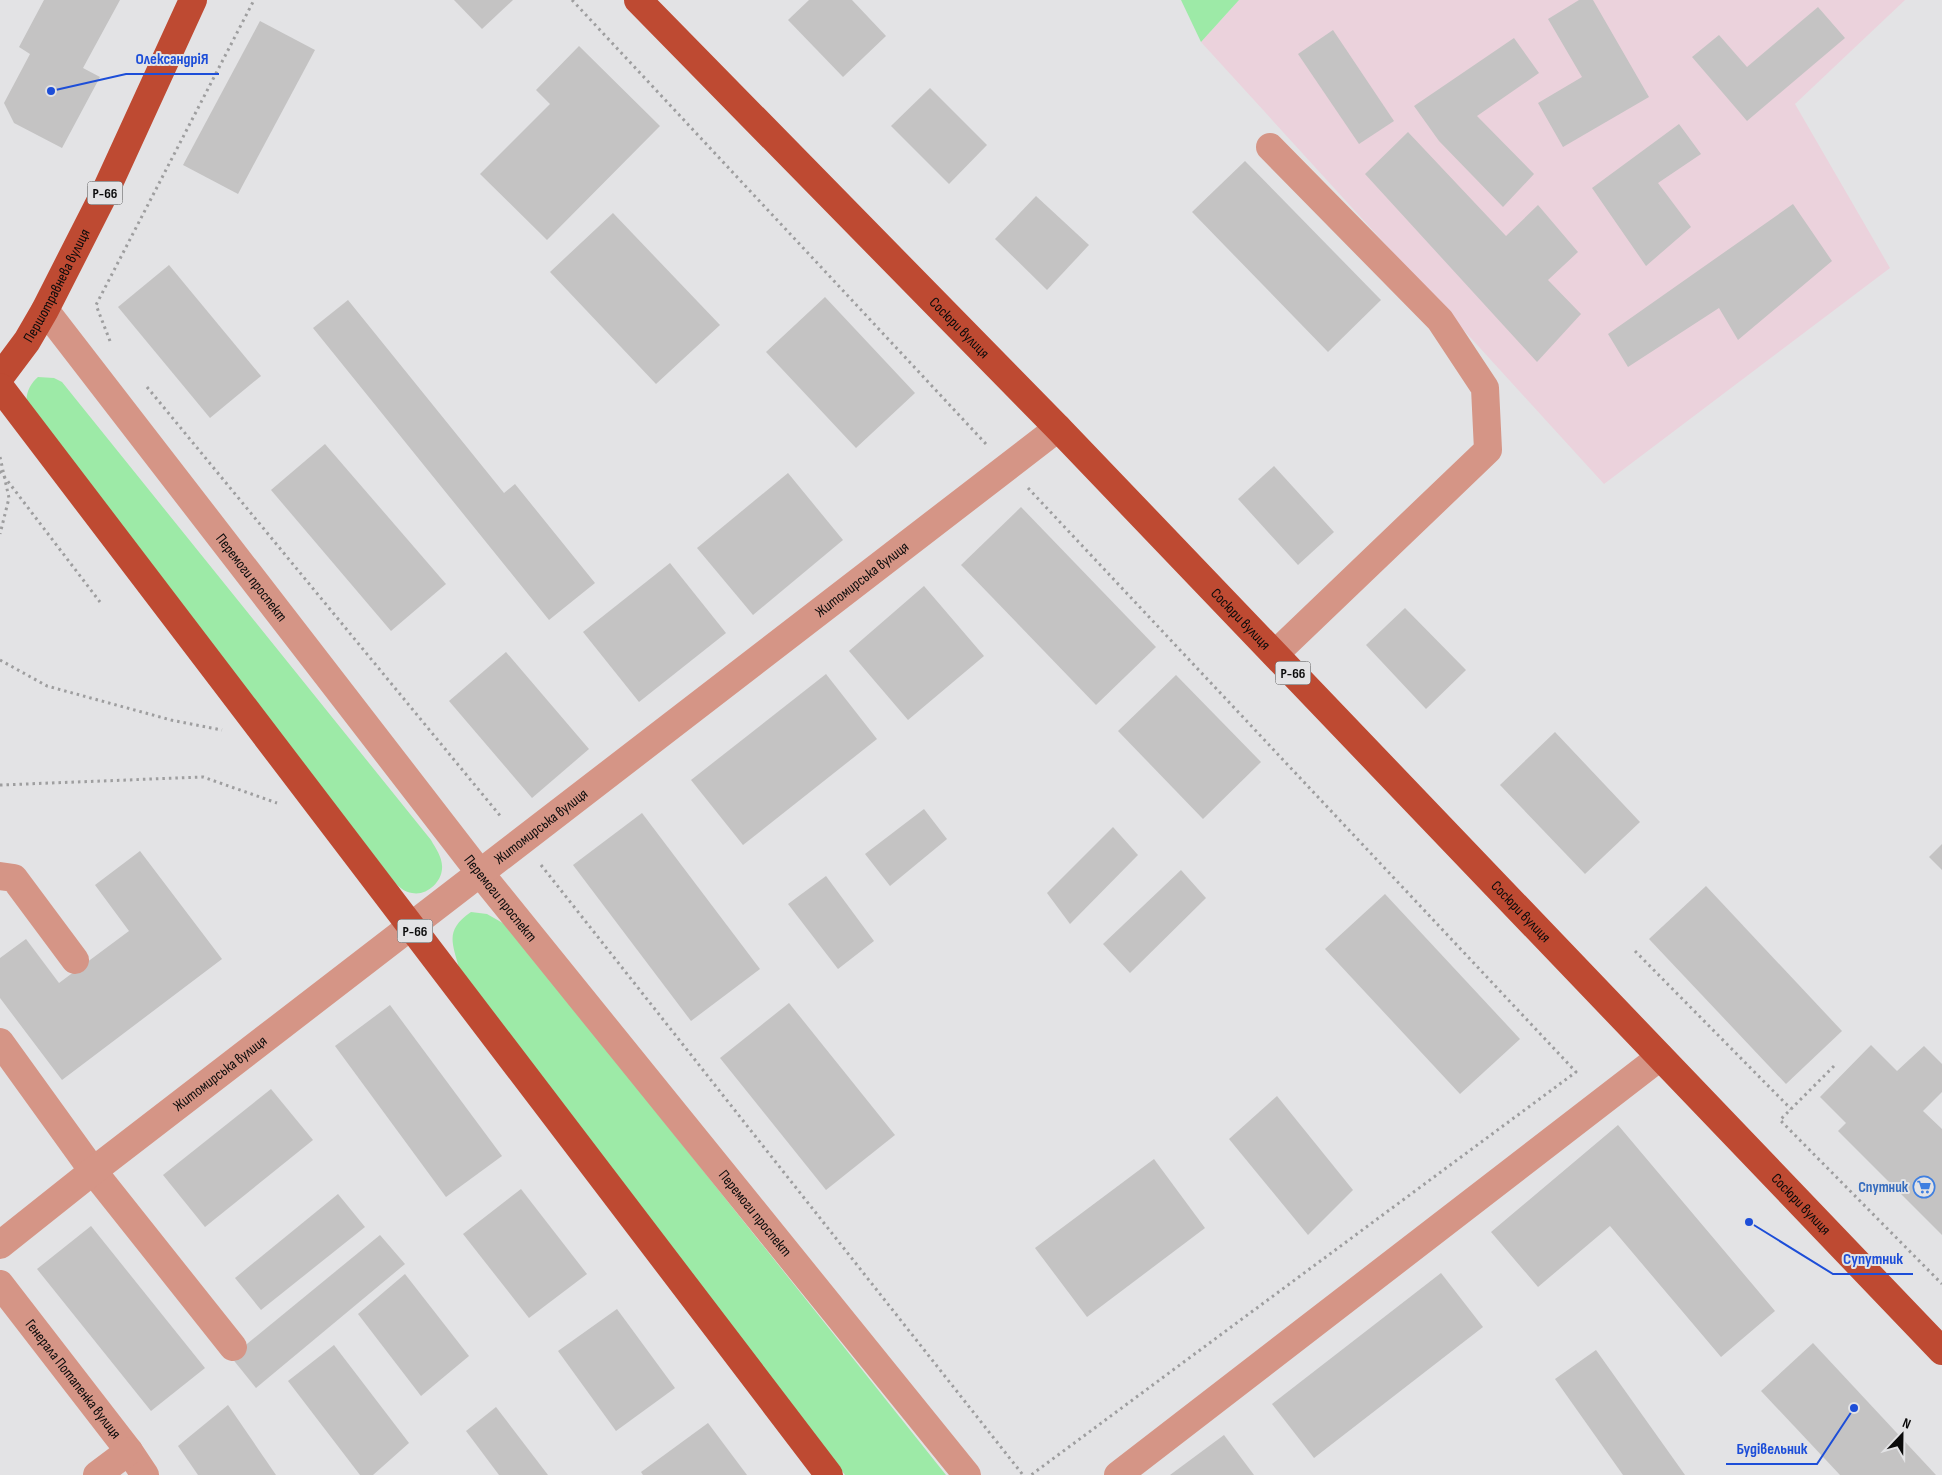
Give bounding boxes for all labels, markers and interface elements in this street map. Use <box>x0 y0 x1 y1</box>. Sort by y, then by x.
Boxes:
callout: ОлександріЯ <box>126 43 219 74</box>
text: ОлександріЯ <box>136 50 209 69</box>
road number: Р-66 <box>88 182 122 204</box>
street label: Першотравнева вулиця <box>19 225 94 346</box>
street label: Сосюри вулиця <box>925 293 994 362</box>
street label: Перемоги проспект <box>212 530 292 625</box>
street label: Житомирська вулиця <box>811 537 912 621</box>
street label: Сосюри вулиця <box>1207 584 1275 654</box>
road number: Р-66 <box>1276 661 1310 684</box>
street label: Житомирська вулиця <box>490 784 592 868</box>
street label: Перемоги проспект <box>460 851 541 946</box>
street label: Сосюри вулиця <box>1487 877 1555 946</box>
road number: Р-66 <box>398 919 432 942</box>
street label: Житомирська вулиця <box>169 1031 271 1115</box>
street label: Перемоги проспект <box>714 1166 796 1260</box>
street label: Сосюри вулиця <box>1767 1169 1835 1239</box>
supermarket icon: Спутник <box>1912 1175 1936 1199</box>
place label: Спутник <box>1858 1178 1909 1197</box>
callout: Супутник <box>1833 1243 1913 1274</box>
text: Супутник <box>1843 1250 1903 1269</box>
street label: Генерала Потапенка вулиця <box>21 1315 126 1443</box>
north arrow <box>1877 1410 1927 1460</box>
text: N <box>1900 1414 1913 1433</box>
callout: Будівельник <box>1726 1433 1817 1464</box>
text: Будівельник <box>1736 1440 1808 1459</box>

